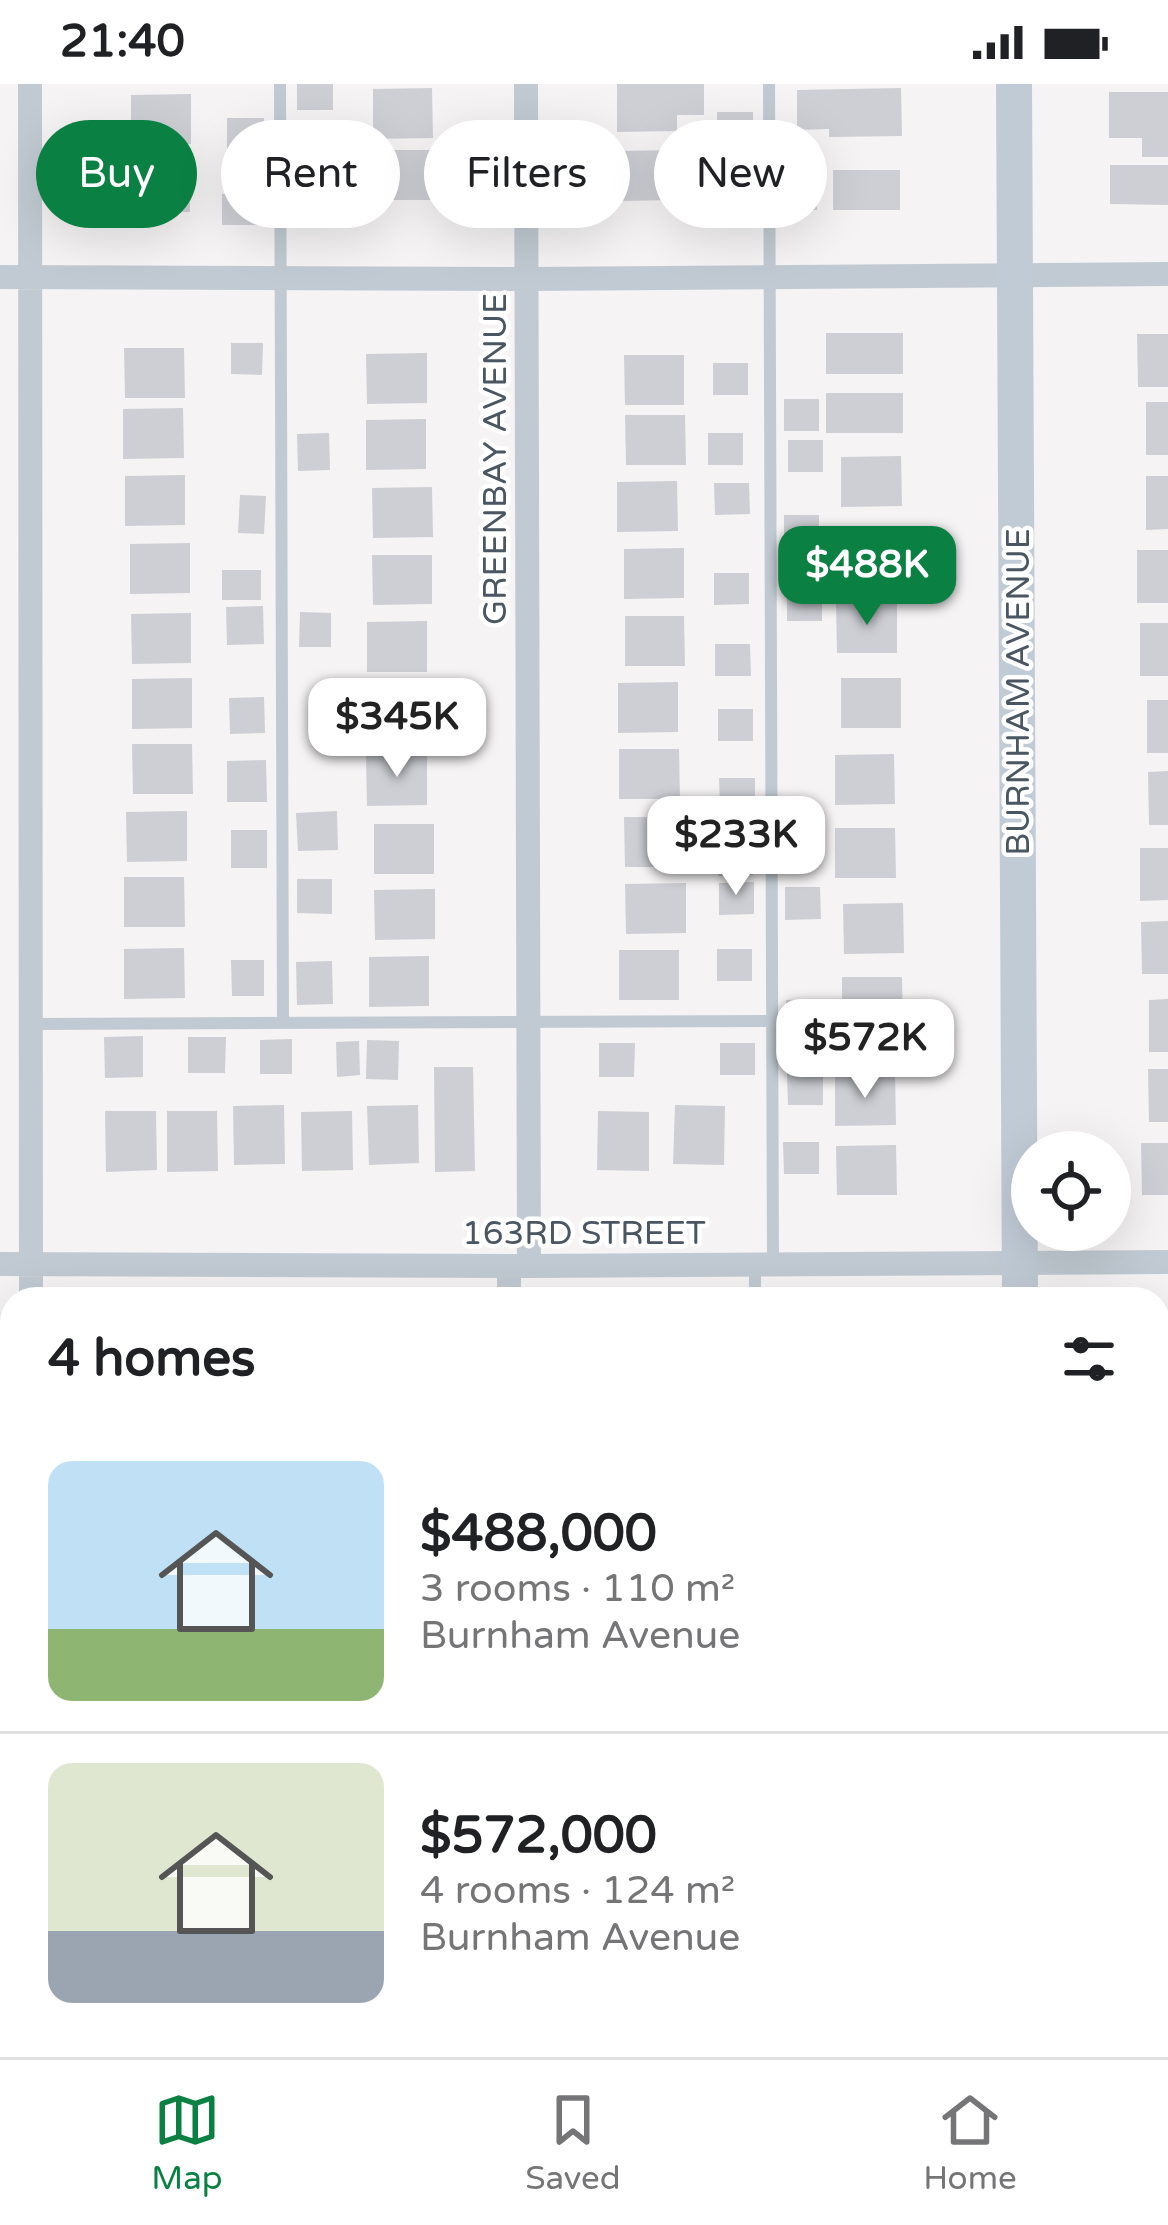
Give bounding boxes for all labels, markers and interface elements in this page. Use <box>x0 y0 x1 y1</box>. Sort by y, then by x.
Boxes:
text: 21:40 <box>60 15 185 69</box>
chip: Buy <box>36 120 197 228</box>
chip: Rent <box>221 120 400 228</box>
chip: Filters <box>424 120 630 228</box>
chip: New <box>654 120 827 228</box>
street label: GREENBAY AVENUE <box>476 293 515 625</box>
pin: $488K <box>783 526 951 628</box>
street label: BURNHAM AVENUE <box>999 528 1038 856</box>
text: $488K <box>805 541 929 588</box>
pin: $345K <box>313 678 481 780</box>
text: $345K <box>335 693 459 740</box>
pin: $233K <box>652 796 820 898</box>
text: $233K <box>674 811 798 858</box>
pin: $572K <box>781 999 949 1101</box>
text: $572K <box>803 1014 927 1061</box>
map controls <box>1011 1131 1131 1251</box>
button: locate <box>1011 1131 1131 1251</box>
street label: 163RD STREET <box>462 1214 706 1253</box>
icon: filters <box>1056 1326 1122 1392</box>
text: 4 homes <box>48 1328 256 1390</box>
text: $488,000 <box>420 1503 657 1565</box>
icon: home <box>144 1509 288 1653</box>
text: 3 rooms · 110 m² <box>420 1565 735 1612</box>
text: Burnham Avenue <box>420 1612 740 1659</box>
text: $572,000 <box>420 1805 657 1867</box>
icon: home <box>144 1811 288 1955</box>
text: 4 rooms · 124 m² <box>420 1867 735 1914</box>
text: Burnham Avenue <box>420 1914 740 1961</box>
tab: Map <box>151 2087 223 2198</box>
tab: Saved <box>525 2087 621 2198</box>
tab: Home <box>923 2087 1017 2198</box>

